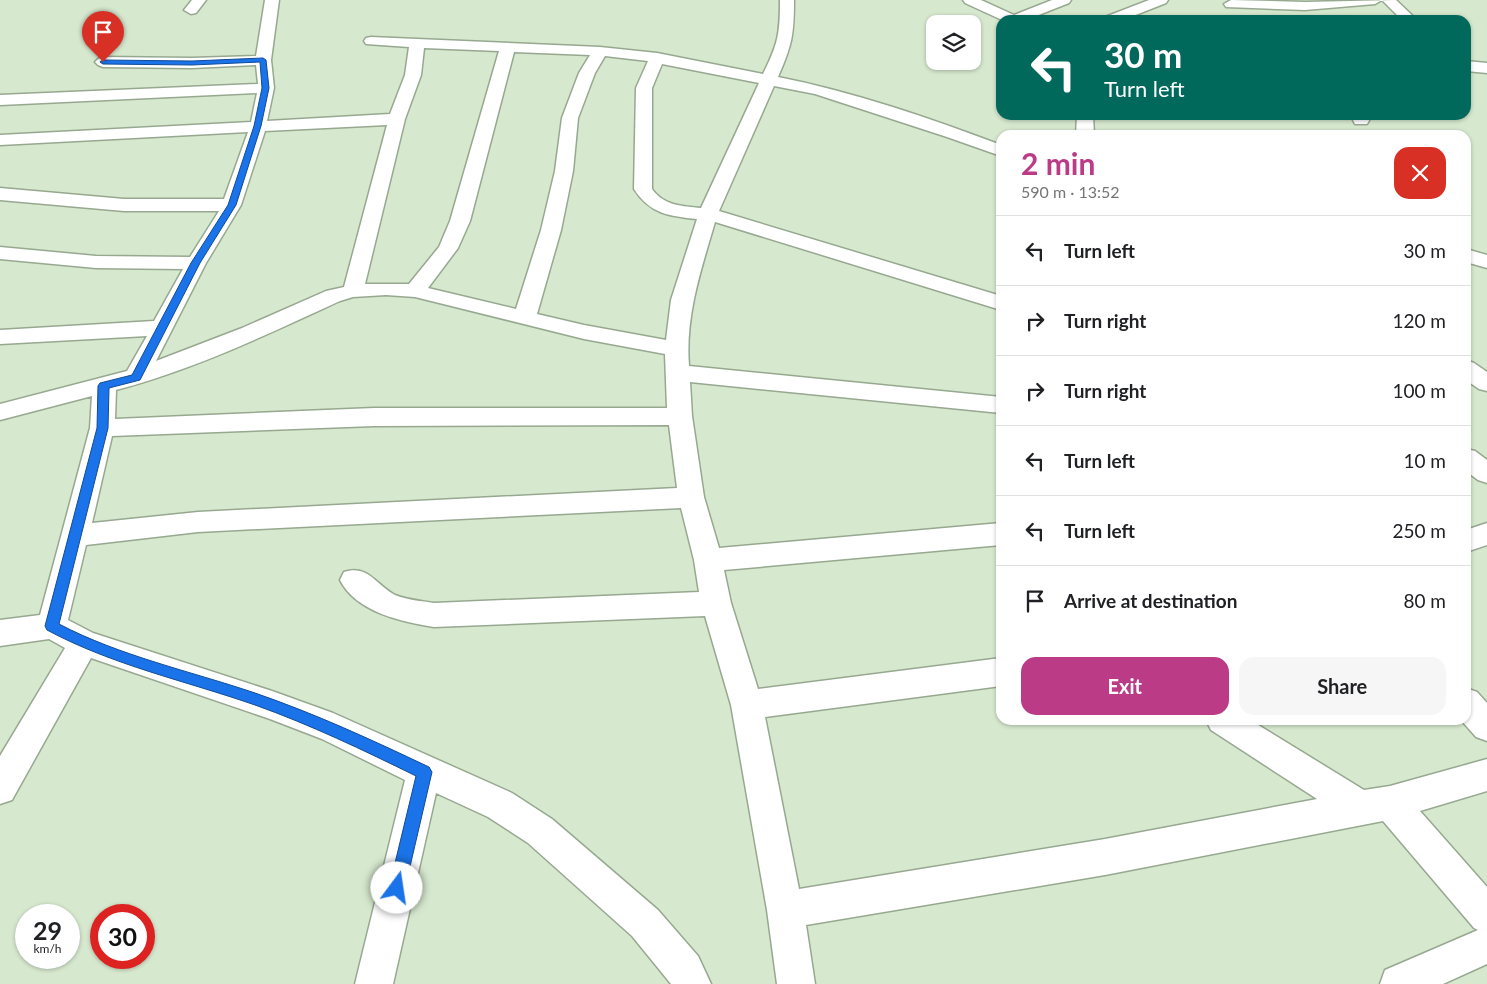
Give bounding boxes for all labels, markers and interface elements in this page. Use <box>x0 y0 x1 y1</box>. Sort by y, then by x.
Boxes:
pin <box>82 11 124 62</box>
map controls <box>926 15 981 70</box>
button: layers <box>926 15 981 70</box>
icon: arrive <box>89 18 117 46</box>
text: 30 m <box>1104 33 1182 75</box>
icon: left <box>1021 35 1086 100</box>
text: Turn left <box>1104 75 1185 102</box>
text: 2 min <box>1021 145 1095 181</box>
button: close <box>1394 147 1446 199</box>
text: 590 m · 13:52 <box>1021 182 1120 201</box>
icon: left <box>1021 237 1049 265</box>
text: Turn left <box>1064 239 1135 262</box>
text: 30 m <box>1403 239 1446 262</box>
icon: right <box>1021 307 1049 335</box>
text: Turn right <box>1064 309 1146 332</box>
text: 120 m <box>1392 309 1446 332</box>
icon: right <box>1021 377 1049 405</box>
text: Turn right <box>1064 379 1146 402</box>
text: 100 m <box>1392 379 1446 402</box>
icon: left <box>1021 447 1049 475</box>
text: Turn left <box>1064 449 1135 472</box>
text: 10 m <box>1403 449 1446 472</box>
icon: left <box>1021 517 1049 545</box>
text: Turn left <box>1064 519 1135 542</box>
text: 250 m <box>1392 519 1446 542</box>
icon: arrive <box>1021 587 1049 615</box>
text: Arrive at destination <box>1064 589 1237 612</box>
text: 80 m <box>1403 589 1446 612</box>
button: Exit <box>1021 657 1229 715</box>
button: Share <box>1239 657 1446 715</box>
position arrow <box>370 861 422 913</box>
speed limit sign: 30 <box>90 904 155 969</box>
text: 29 <box>33 915 62 945</box>
text: km/h <box>33 941 62 956</box>

